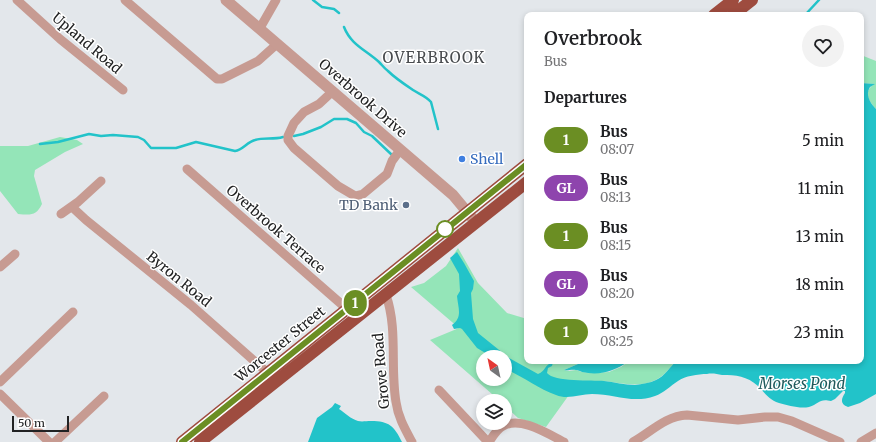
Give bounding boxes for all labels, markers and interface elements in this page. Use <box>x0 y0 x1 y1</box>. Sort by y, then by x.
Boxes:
street label: Upland Road <box>48 9 126 78</box>
button: heart <box>802 25 844 67</box>
text: Overbrook <box>544 26 642 50</box>
district label: OVERBROOK <box>383 48 485 67</box>
text: Bus <box>544 53 567 70</box>
street label: Overbrook Drive <box>315 55 411 141</box>
text: Departures <box>544 88 627 107</box>
text: Bus <box>600 122 628 141</box>
text: 1 <box>563 131 569 149</box>
text: 5 min <box>802 131 844 150</box>
text: 08:07 <box>600 141 634 158</box>
place label: Shell <box>470 150 504 168</box>
marker: Shell <box>457 154 467 164</box>
text: Bus <box>600 170 628 189</box>
text: GL <box>556 179 576 197</box>
text: 11 min <box>798 179 844 198</box>
street label: Overbrook Terrace <box>223 181 329 277</box>
text: 08:13 <box>600 189 631 206</box>
place label: TD Bank <box>339 196 398 214</box>
marker: TD Bank <box>401 200 411 210</box>
text: Bus <box>600 218 628 237</box>
unlabelled marker <box>436 220 454 238</box>
text: 1 <box>563 227 569 245</box>
text: 13 min <box>796 227 844 246</box>
text: 08:15 <box>600 237 631 254</box>
street label: Byron Road <box>143 247 215 311</box>
text: Bus <box>600 266 628 285</box>
text: GL <box>556 275 576 293</box>
text: 18 min <box>796 275 844 294</box>
text: 08:20 <box>600 285 635 302</box>
line badge: 1 <box>342 290 368 316</box>
text: 1 <box>352 294 358 312</box>
street label: Worcester Street <box>231 302 329 386</box>
text: Bus <box>600 314 628 333</box>
text: 1 <box>563 323 569 341</box>
text: 23 min <box>794 323 844 342</box>
street label: Grove Road <box>369 332 393 410</box>
text: 08:25 <box>600 333 634 350</box>
north arrow <box>476 350 512 386</box>
map controls <box>476 350 512 430</box>
water label: Morses Pond <box>758 374 846 393</box>
button: layers <box>476 394 512 430</box>
scale bar <box>12 414 69 433</box>
text: 50 m <box>18 416 45 430</box>

